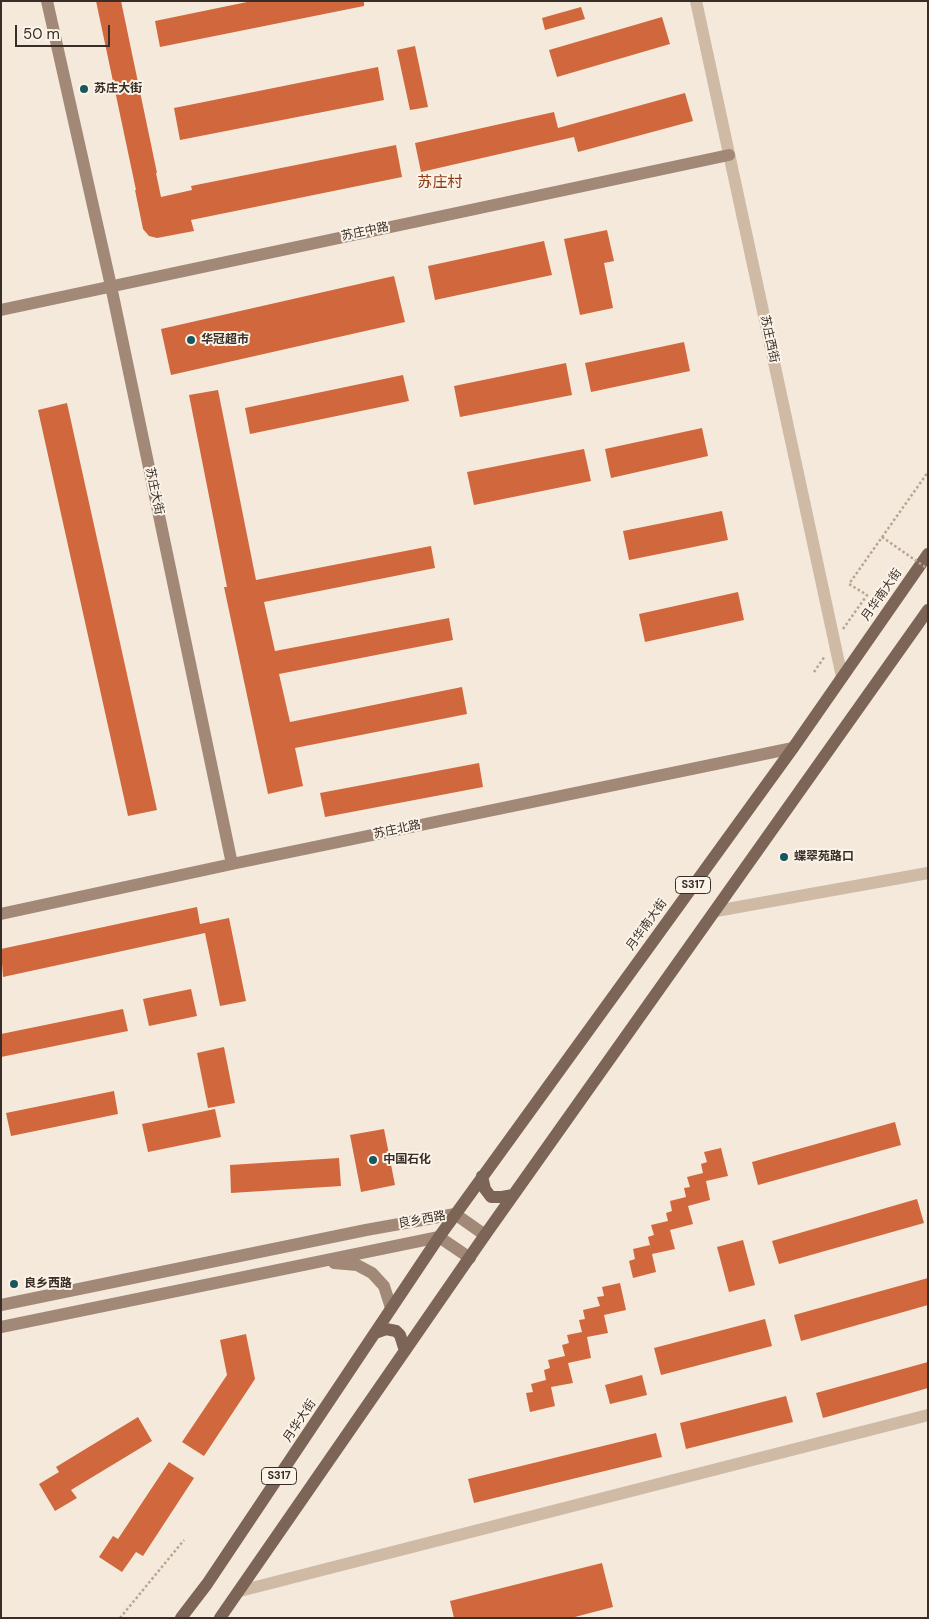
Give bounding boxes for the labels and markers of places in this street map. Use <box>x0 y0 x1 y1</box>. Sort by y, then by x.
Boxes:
place label: 苏庄大街 <box>94 82 142 96</box>
marker: 苏庄大街 <box>78 83 90 95</box>
place label: 华冠超市 <box>201 333 249 347</box>
marker: 华冠超市 <box>185 334 197 346</box>
place label: 蝶翠苑路口 <box>794 850 854 864</box>
marker: 蝶翠苑路口 <box>778 851 790 863</box>
place label: 中国石化 <box>383 1153 431 1167</box>
marker: 中国石化 <box>367 1154 379 1166</box>
place label: 良乡西路 <box>24 1277 72 1291</box>
marker: 良乡西路 <box>8 1278 20 1290</box>

